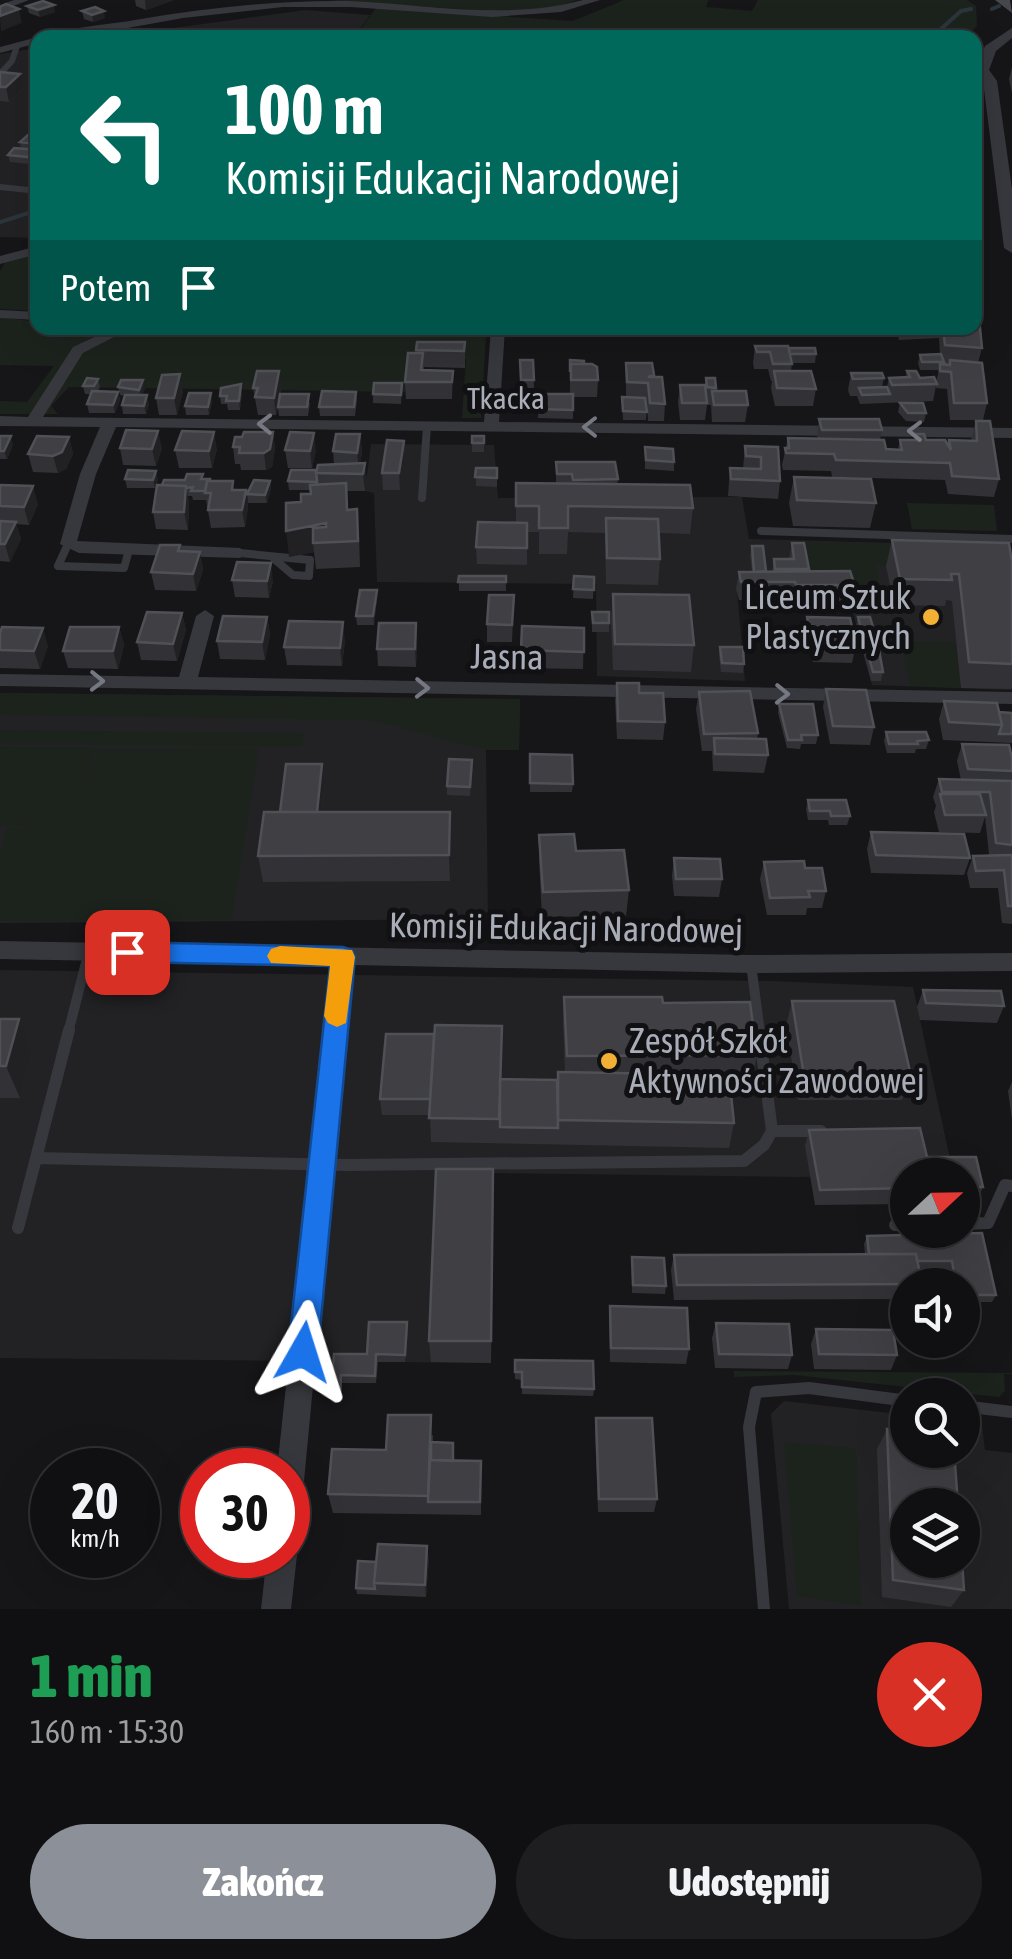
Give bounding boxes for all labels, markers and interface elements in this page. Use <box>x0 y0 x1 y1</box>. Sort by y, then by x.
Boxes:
text: 100 m <box>225 69 384 149</box>
icon: left <box>60 70 190 200</box>
text: Komisji Edukacji Narodowej <box>225 152 680 204</box>
icon: arrive <box>171 260 226 315</box>
text: Potem <box>60 266 151 309</box>
street label: Tkacka <box>467 381 545 415</box>
one-way arrow <box>256 413 272 435</box>
one-way arrow <box>581 416 596 438</box>
one-way arrow <box>906 420 922 441</box>
place label: Liceum Sztuk Plastycznych <box>744 576 911 656</box>
marker: Liceum Sztuk Plastycznych <box>920 606 942 628</box>
street label: Jasna <box>470 635 544 677</box>
one-way arrow <box>90 670 106 692</box>
one-way arrow <box>415 677 431 698</box>
one-way arrow <box>775 684 791 705</box>
street label: Komisji Edukacji Narodowej <box>389 904 743 950</box>
pin <box>85 910 170 995</box>
icon: arrive <box>100 925 155 980</box>
place label: Zespół Szkół Aktywności Zawodowej <box>629 1020 925 1100</box>
marker: Zespół Szkół Aktywności Zawodowej <box>598 1050 620 1072</box>
north arrow <box>890 1158 980 1248</box>
map controls <box>890 1158 980 1578</box>
button: sound <box>890 1268 980 1358</box>
position arrow <box>251 1300 355 1404</box>
button: search <box>890 1378 980 1468</box>
speed limit sign: 30 <box>180 1448 310 1578</box>
text: 20 <box>71 1472 118 1530</box>
button: layers <box>890 1488 980 1578</box>
text: km/h <box>70 1524 120 1552</box>
text: 1 min <box>30 1641 153 1710</box>
button: close <box>877 1642 982 1747</box>
text: 160 m · 15:30 <box>30 1713 184 1750</box>
button: Zakończ <box>30 1824 496 1939</box>
button: Udostępnij <box>516 1824 982 1939</box>

